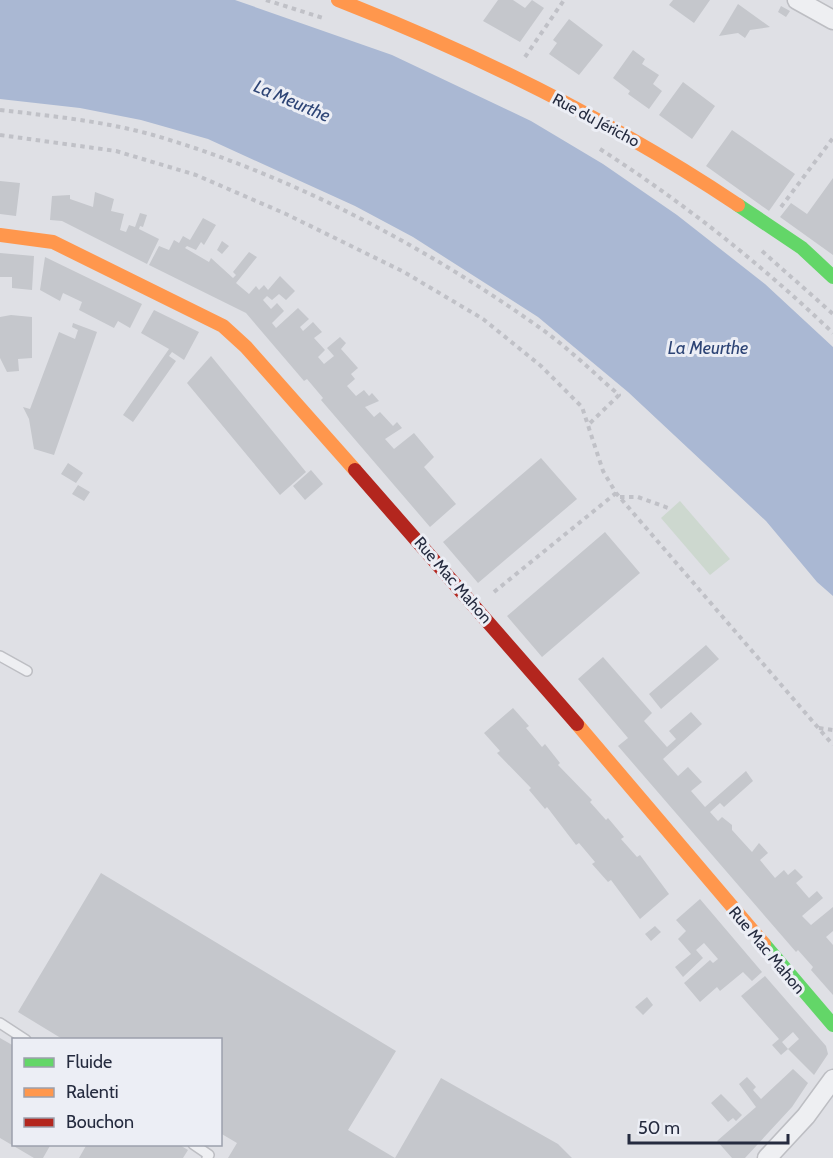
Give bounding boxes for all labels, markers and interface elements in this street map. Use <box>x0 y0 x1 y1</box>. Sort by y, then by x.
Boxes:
water label: La Meurthe <box>251 75 333 127</box>
street label: Rue du Jéricho <box>549 89 643 151</box>
water label: La Meurthe <box>668 337 748 359</box>
street label: Rue Mac Mahon <box>410 533 496 627</box>
street label: Rue Mac Mahon <box>725 902 809 998</box>
legend <box>12 1038 222 1146</box>
text: Fluide <box>66 1051 112 1073</box>
text: Ralenti <box>66 1081 119 1103</box>
scale bar <box>629 1107 788 1145</box>
text: Bouchon <box>66 1111 134 1133</box>
text: 50 m <box>638 1117 680 1139</box>

